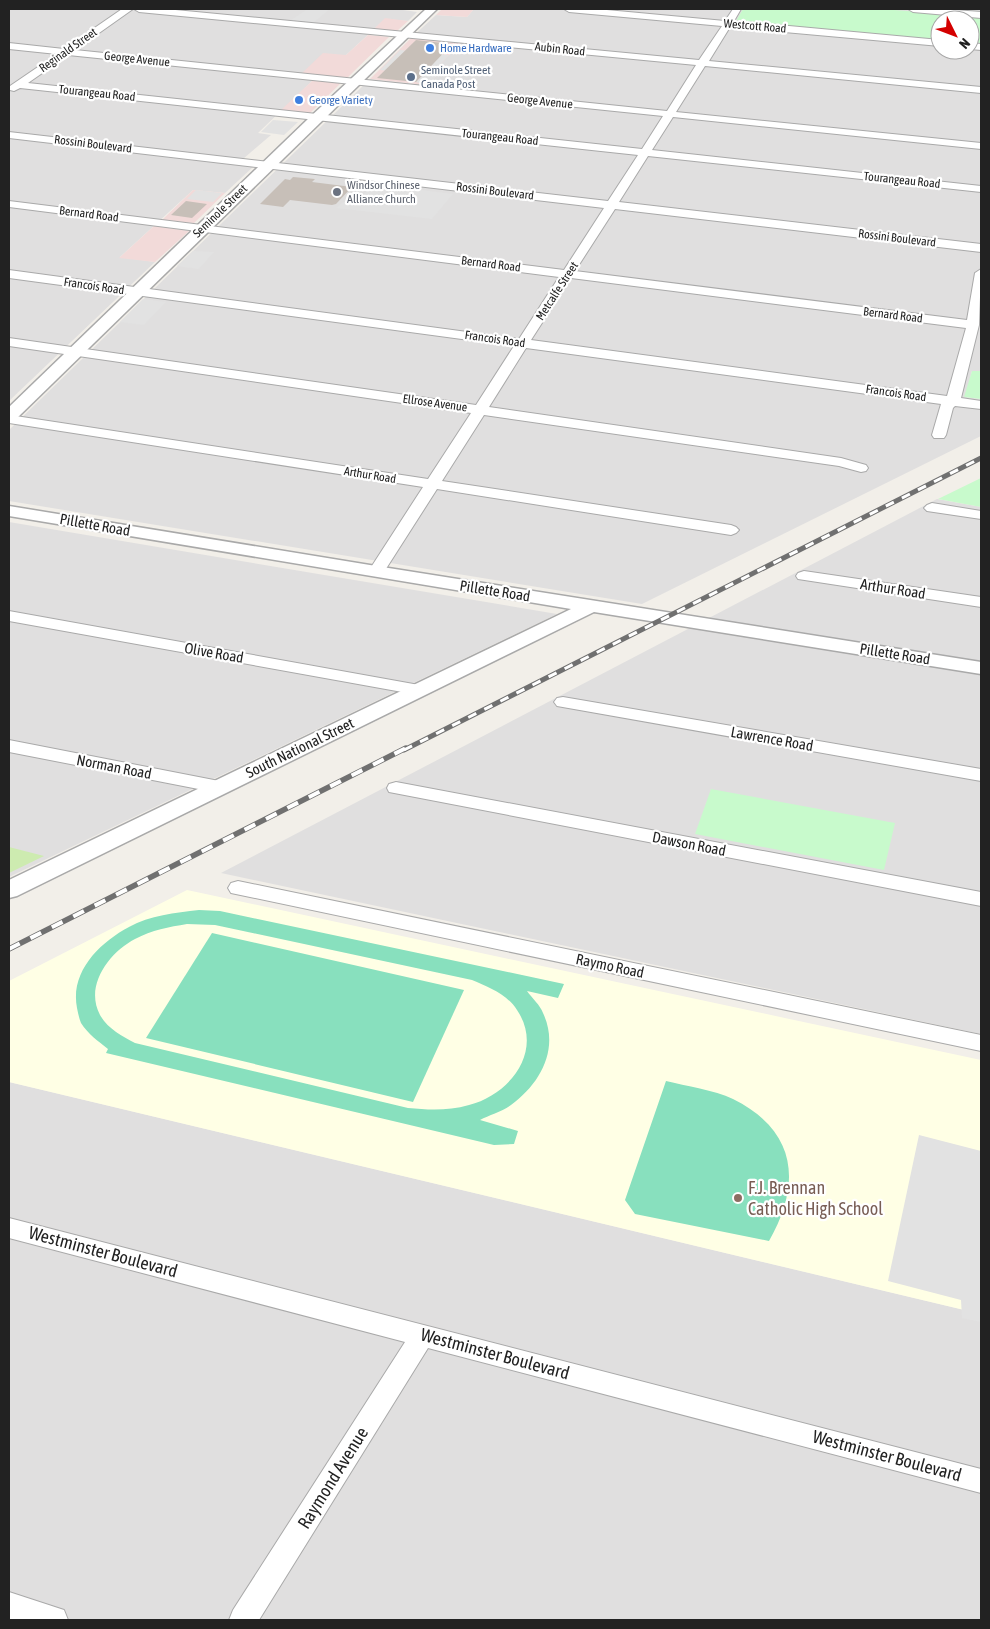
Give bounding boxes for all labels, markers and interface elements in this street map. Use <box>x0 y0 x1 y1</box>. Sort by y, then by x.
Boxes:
north arrow <box>930 10 980 60</box>
street label: Westcott Road <box>723 16 787 36</box>
street label: Reginald Street <box>36 25 100 75</box>
text: N <box>956 35 973 52</box>
street label: Aubin Road <box>534 39 586 59</box>
place label: Home Hardware <box>440 41 512 55</box>
marker: Home Hardware <box>424 42 436 54</box>
street label: George Avenue <box>104 49 170 69</box>
place label: Seminole Street Canada Post <box>421 63 491 91</box>
marker: Seminole Street Canada Post <box>405 71 417 83</box>
street label: Tourangeau Road <box>58 82 136 104</box>
street label: George Avenue <box>507 91 573 111</box>
place label: George Variety <box>309 93 373 107</box>
marker: George Variety <box>293 94 305 106</box>
street label: Tourangeau Road <box>461 126 539 148</box>
street label: Rossini Boulevard <box>53 132 133 156</box>
street label: Tourangeau Road <box>863 169 941 191</box>
place label: Windsor Chinese Alliance Church <box>347 178 420 206</box>
street label: Rossini Boulevard <box>455 179 535 203</box>
street label: Seminole Street <box>190 181 250 240</box>
marker: Windsor Chinese Alliance Church <box>331 186 343 198</box>
street label: Bernard Road <box>58 203 120 225</box>
street label: Rossini Boulevard <box>857 226 937 250</box>
street label: Bernard Road <box>460 253 522 275</box>
street label: Metcalfe Street <box>533 259 581 323</box>
street label: Francois Road <box>63 275 125 297</box>
street label: Bernard Road <box>862 304 924 326</box>
street label: Francois Road <box>464 328 526 350</box>
street label: Francois Road <box>865 382 927 404</box>
street label: Ellrose Avenue <box>402 392 468 414</box>
street label: Arthur Road <box>343 464 397 486</box>
street label: Pillette Road <box>59 510 132 539</box>
street label: Arthur Road <box>859 575 927 602</box>
street label: Pillette Road <box>459 577 532 604</box>
street label: Olive Road <box>183 639 245 666</box>
street label: Pillette Road <box>859 640 932 667</box>
street label: South National Street <box>243 714 357 781</box>
street label: Lawrence Road <box>730 723 815 754</box>
street label: Norman Road <box>75 751 153 782</box>
street label: Dawson Road <box>651 828 727 859</box>
street label: Raymo Road <box>574 950 646 981</box>
place label: F.J. Brennan Catholic High School <box>748 1177 883 1219</box>
marker: F.J. Brennan Catholic High School <box>732 1192 744 1204</box>
street label: Westminster Boulevard <box>26 1222 180 1281</box>
street label: Westminster Boulevard <box>418 1324 572 1383</box>
street label: Raymond Avenue <box>293 1423 372 1532</box>
street label: Westminster Boulevard <box>810 1426 964 1485</box>

